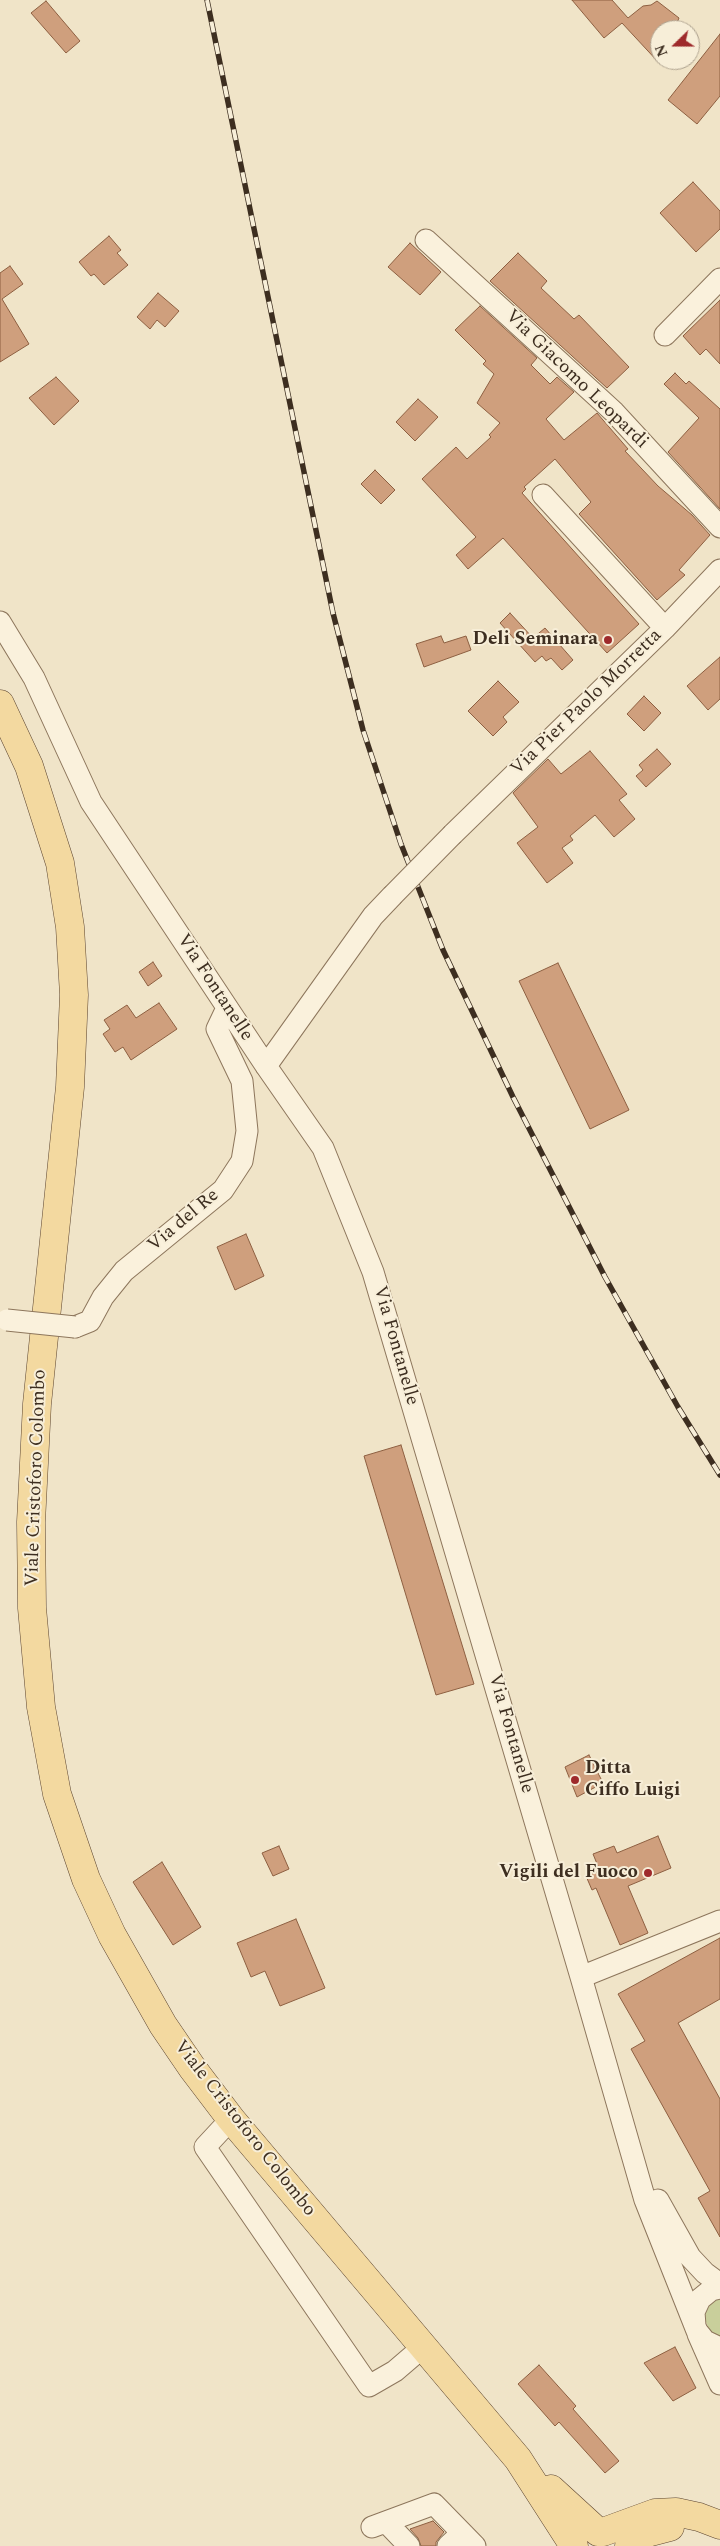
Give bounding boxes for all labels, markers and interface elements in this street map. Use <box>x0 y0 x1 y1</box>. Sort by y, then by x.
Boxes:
north arrow <box>650 20 700 70</box>
text: N <box>650 41 673 60</box>
street label: Via Giacomo Leopardi <box>500 306 652 454</box>
street label: Via Pier Paolo Morretta <box>507 625 667 781</box>
place label: Deli Seminara <box>473 629 598 651</box>
marker: Deli Seminara <box>602 634 614 646</box>
street label: Via Fontanelle <box>171 930 257 1046</box>
street label: Via del Re <box>144 1185 224 1257</box>
street label: Via Fontanelle <box>367 1284 423 1408</box>
street label: Viale Cristoforo Colombo <box>22 1369 52 1587</box>
street label: Via Fontanelle <box>482 1672 538 1796</box>
place label: Ditta Ciffo Luigi <box>585 1758 680 1802</box>
marker: Ditta Ciffo Luigi <box>569 1774 581 1786</box>
place label: Vigili del Fuoco <box>499 1862 638 1884</box>
marker: Vigili del Fuoco <box>642 1867 654 1879</box>
street label: Viale Cristoforo Colombo <box>168 2036 320 2222</box>

